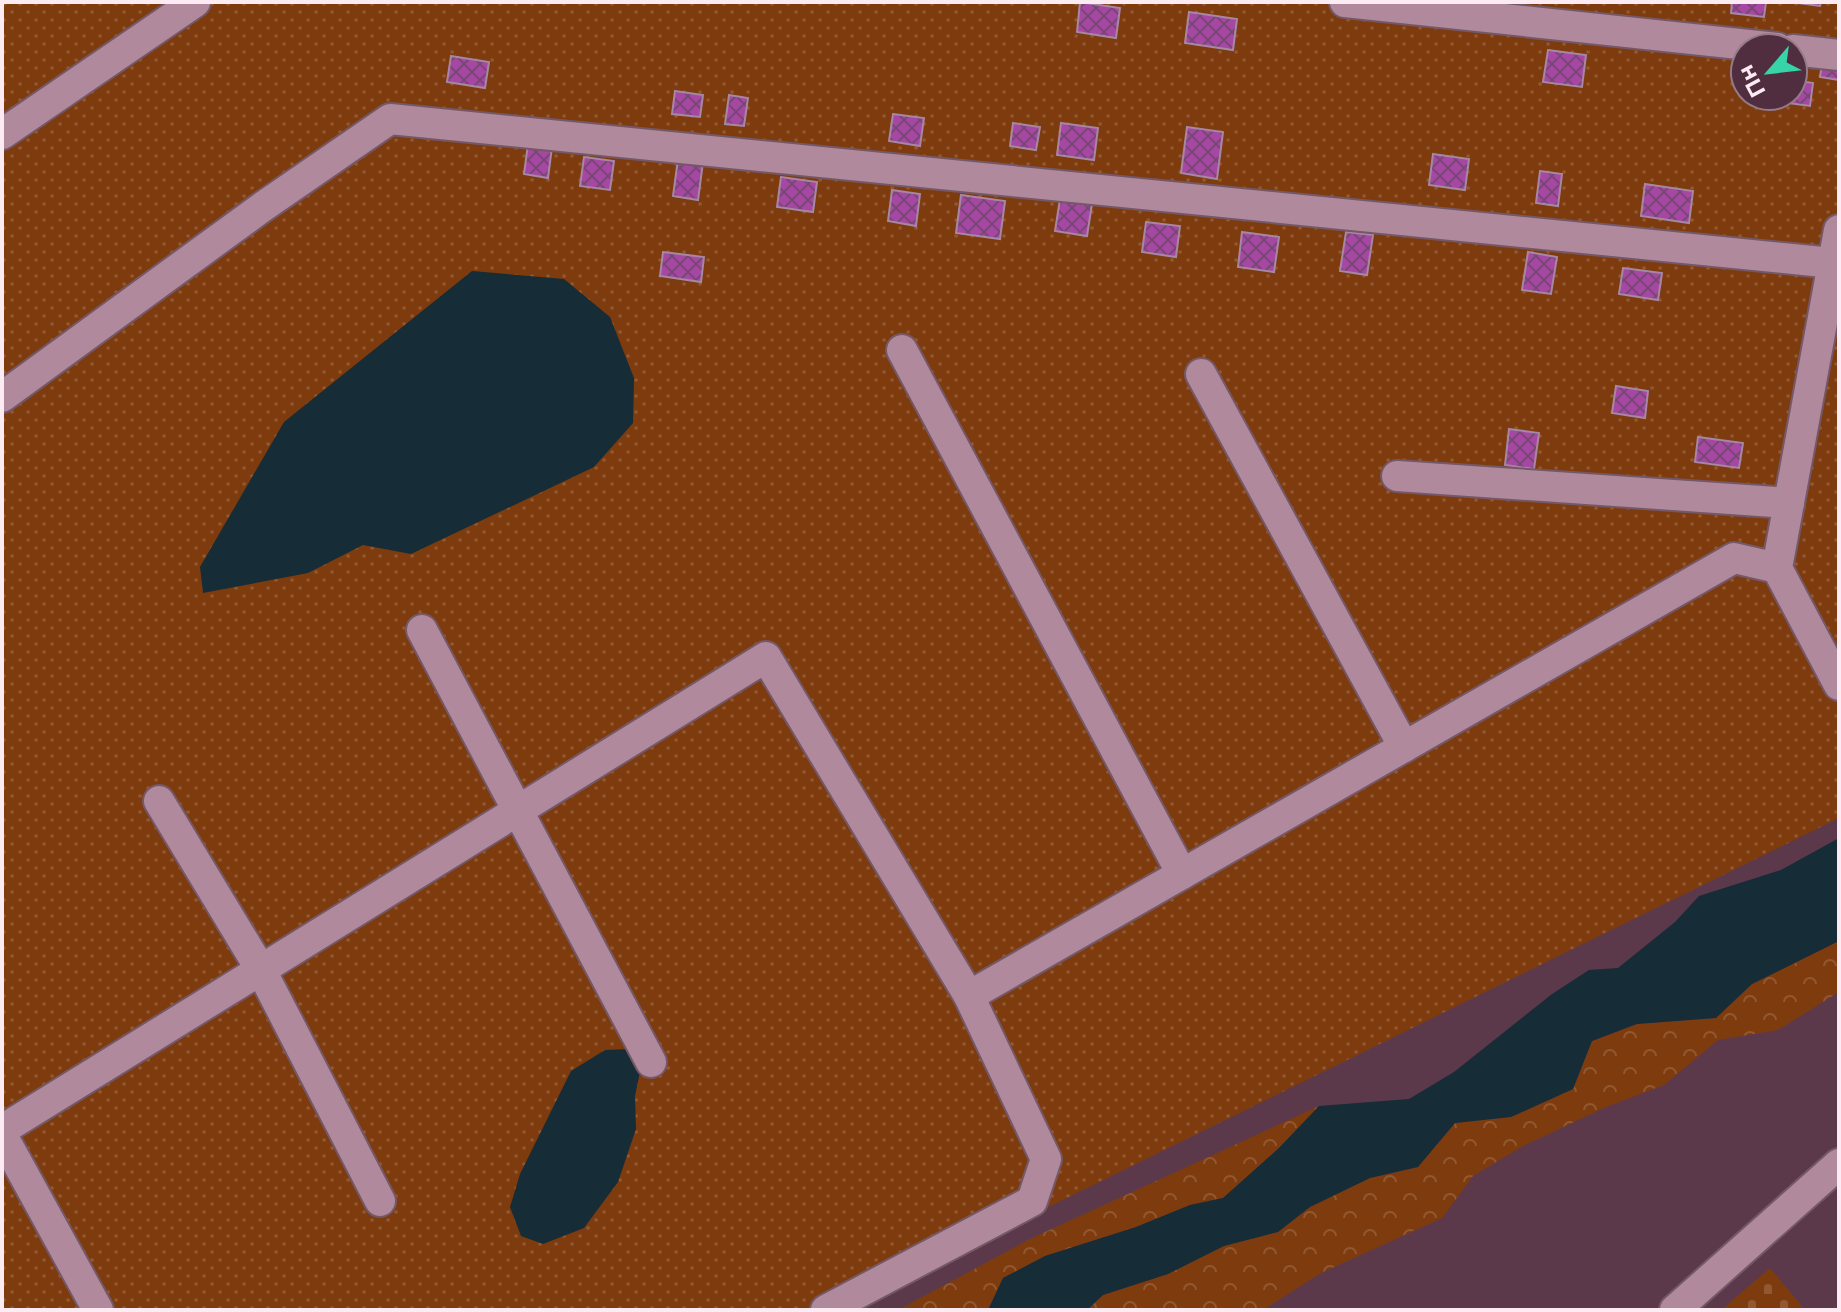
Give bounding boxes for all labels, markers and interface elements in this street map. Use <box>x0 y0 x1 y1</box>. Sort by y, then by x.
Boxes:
north arrow <box>1729 32 1809 112</box>
text: Пн <box>1732 60 1771 102</box>

